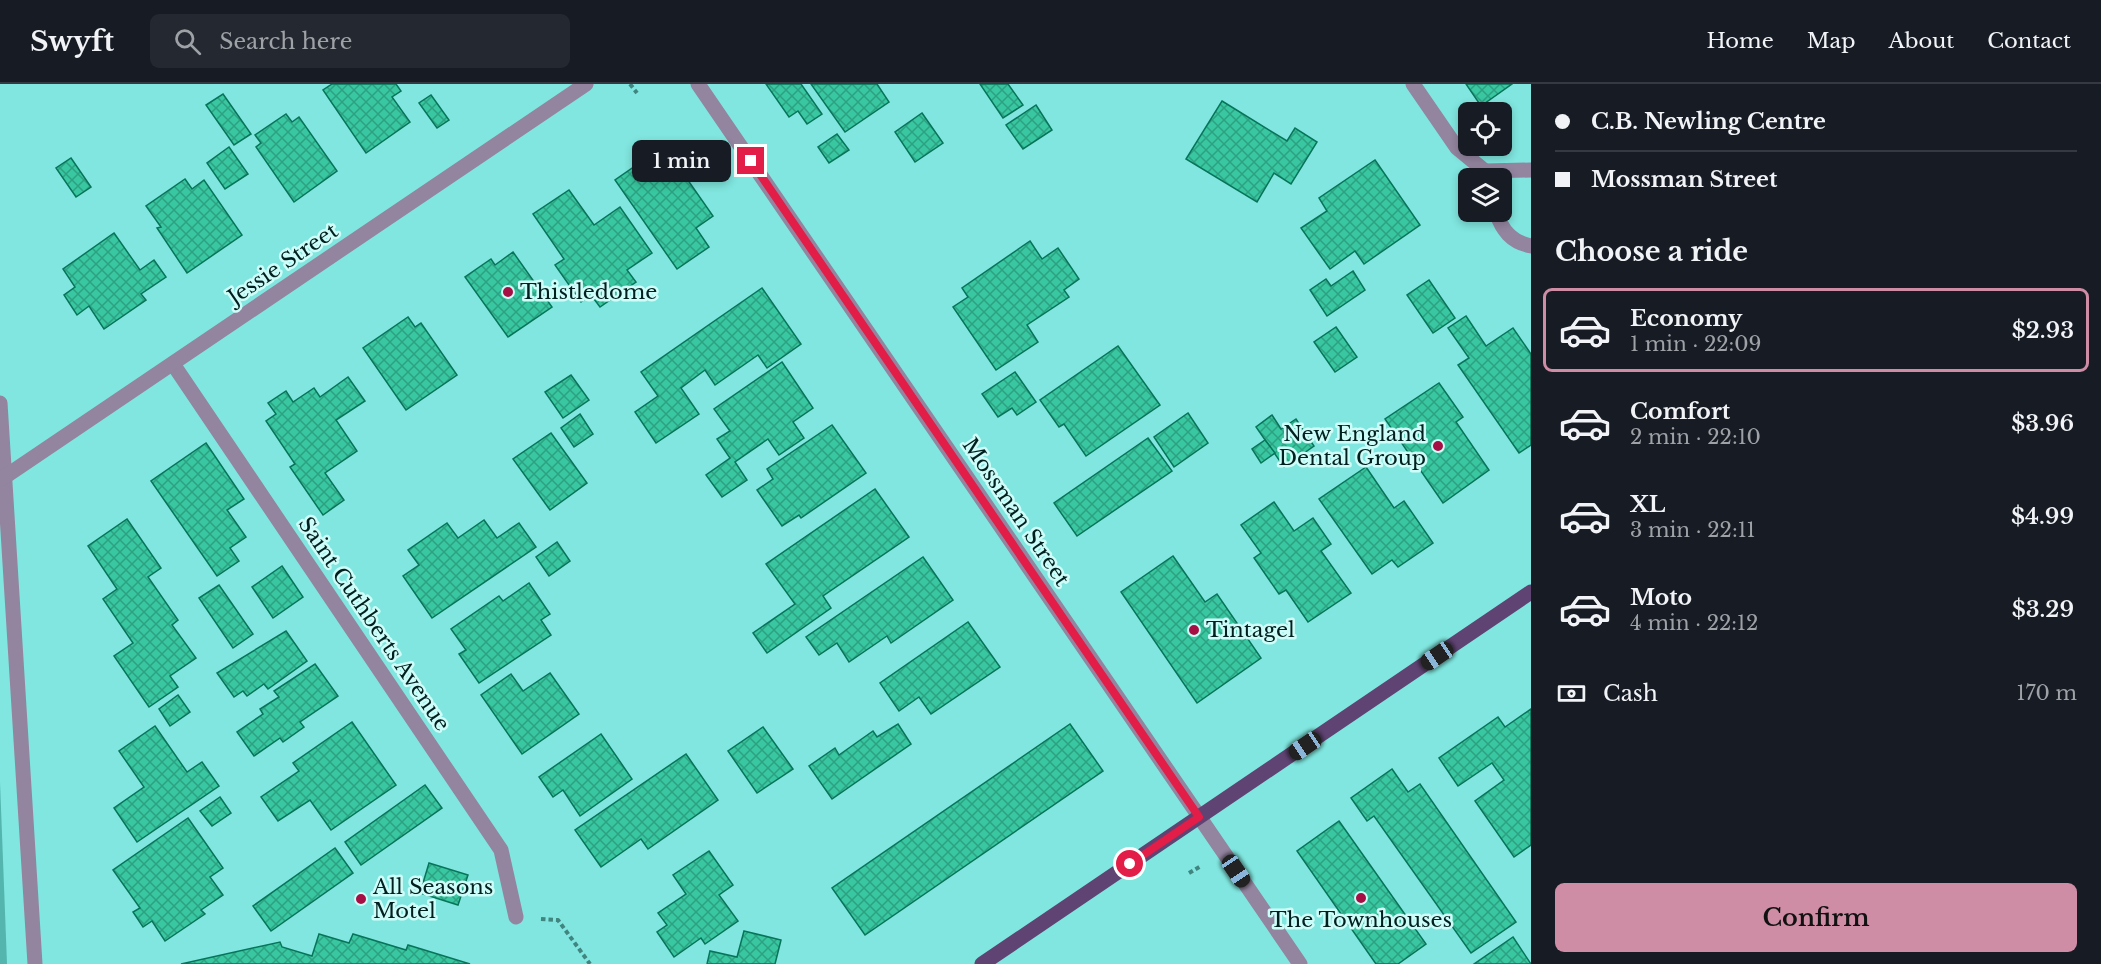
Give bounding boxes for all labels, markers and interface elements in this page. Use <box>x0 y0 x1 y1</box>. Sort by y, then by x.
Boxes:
search box <box>150 14 570 68</box>
text: Swyft <box>30 24 114 59</box>
icon: search <box>171 25 204 58</box>
text: Search here <box>219 28 352 55</box>
text: Home <box>1707 28 1774 54</box>
text: Map <box>1807 28 1855 54</box>
text: About <box>1888 28 1954 54</box>
text: Contact <box>1987 28 2071 54</box>
map controls <box>1458 102 1512 222</box>
button: locate <box>1458 102 1512 156</box>
text: C.B. Newling Centre <box>1591 108 1826 135</box>
callout: 1 min <box>631 140 730 182</box>
route end <box>737 147 764 174</box>
text: 1 min <box>653 149 710 173</box>
text: Mossman Street <box>1591 166 1777 193</box>
button: layers <box>1458 168 1512 222</box>
street label: Jessie Street <box>220 218 343 312</box>
text: Choose a ride <box>1555 235 1748 268</box>
place label: Thistledome <box>520 279 657 305</box>
marker: Thistledome <box>501 285 515 299</box>
icon: car <box>1558 303 1612 357</box>
text: Economy <box>1630 305 1742 332</box>
text: $2.93 <box>2012 317 2074 344</box>
text: 1 min · 22:09 <box>1630 332 1761 356</box>
icon: car <box>1558 396 1612 450</box>
text: Comfort <box>1630 398 1730 425</box>
text: $3.96 <box>2011 410 2074 437</box>
place label: New England Dental Group <box>1278 421 1426 471</box>
text: 2 min · 22:10 <box>1630 425 1761 449</box>
street label: Mossman Street <box>957 433 1075 591</box>
marker: New England Dental Group <box>1431 439 1445 453</box>
icon: car <box>1558 489 1612 543</box>
text: XL <box>1630 491 1665 518</box>
text: $4.99 <box>2011 503 2074 530</box>
street label: Saint Cuthberts Avenue <box>293 512 455 736</box>
text: 3 min · 22:11 <box>1630 518 1755 542</box>
icon: car <box>1558 582 1612 636</box>
text: Moto <box>1630 584 1692 611</box>
text: $3.29 <box>2012 596 2074 623</box>
text: 4 min · 22:12 <box>1630 611 1758 635</box>
place label: Tintagel <box>1206 617 1295 643</box>
marker: Tintagel <box>1187 623 1201 637</box>
car <box>1417 638 1457 674</box>
icon: cash <box>1555 677 1588 710</box>
text: Cash <box>1603 680 1658 707</box>
text: 170 m <box>2017 681 2077 705</box>
car <box>1285 728 1325 764</box>
route start <box>1116 850 1143 877</box>
car <box>1218 851 1254 891</box>
place label: All Seasons Motel <box>372 874 493 924</box>
button: Confirm <box>1555 883 2077 952</box>
marker: The Townhouses <box>1354 891 1368 905</box>
marker: All Seasons Motel <box>354 892 368 906</box>
place label: The Townhouses <box>1270 907 1452 933</box>

